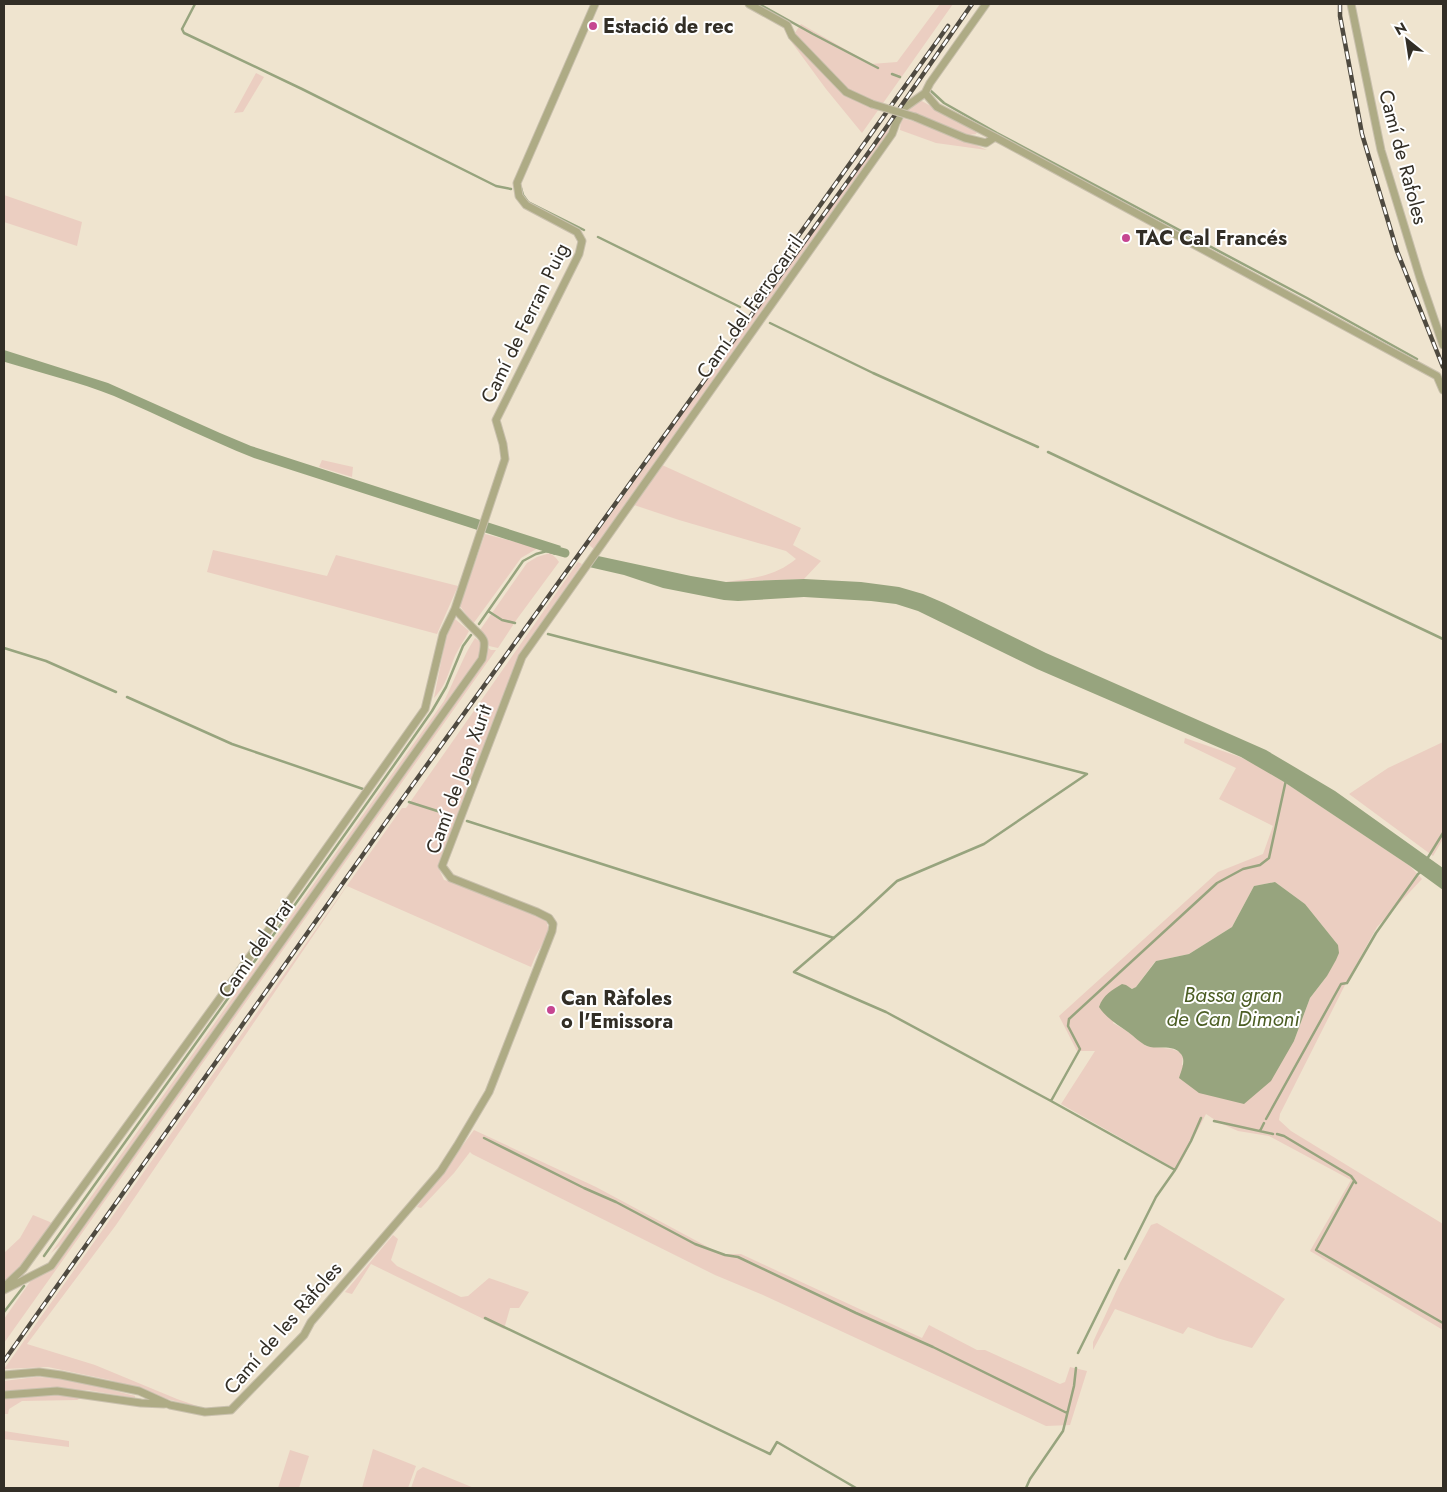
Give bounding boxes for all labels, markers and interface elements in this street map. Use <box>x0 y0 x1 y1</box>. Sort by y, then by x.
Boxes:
place label: Estació de rec <box>603 12 734 41</box>
north arrow <box>1382 15 1432 65</box>
text: N <box>1391 17 1410 40</box>
marker: Estació de rec <box>587 20 599 32</box>
street label: Camí de Rafoles <box>1371 86 1435 228</box>
place label: TAC Cal Francés <box>1136 224 1287 253</box>
street label: Camí del Ferrocarril <box>690 229 810 385</box>
marker: TAC Cal Francés <box>1120 232 1132 244</box>
street label: Camí de Ferran Puig <box>474 238 576 408</box>
street label: Camí de Joan Xurit <box>418 700 500 858</box>
street label: Camí del Prat <box>211 894 301 1004</box>
water label: Bassa gran de Can Dimoni <box>1166 980 1300 1034</box>
place label: Can Ràfoles o l'Emissora <box>561 984 673 1036</box>
marker: Can Ràfoles o l'Emissora <box>545 1004 557 1016</box>
street label: Camí de les Ràfoles <box>217 1255 349 1401</box>

